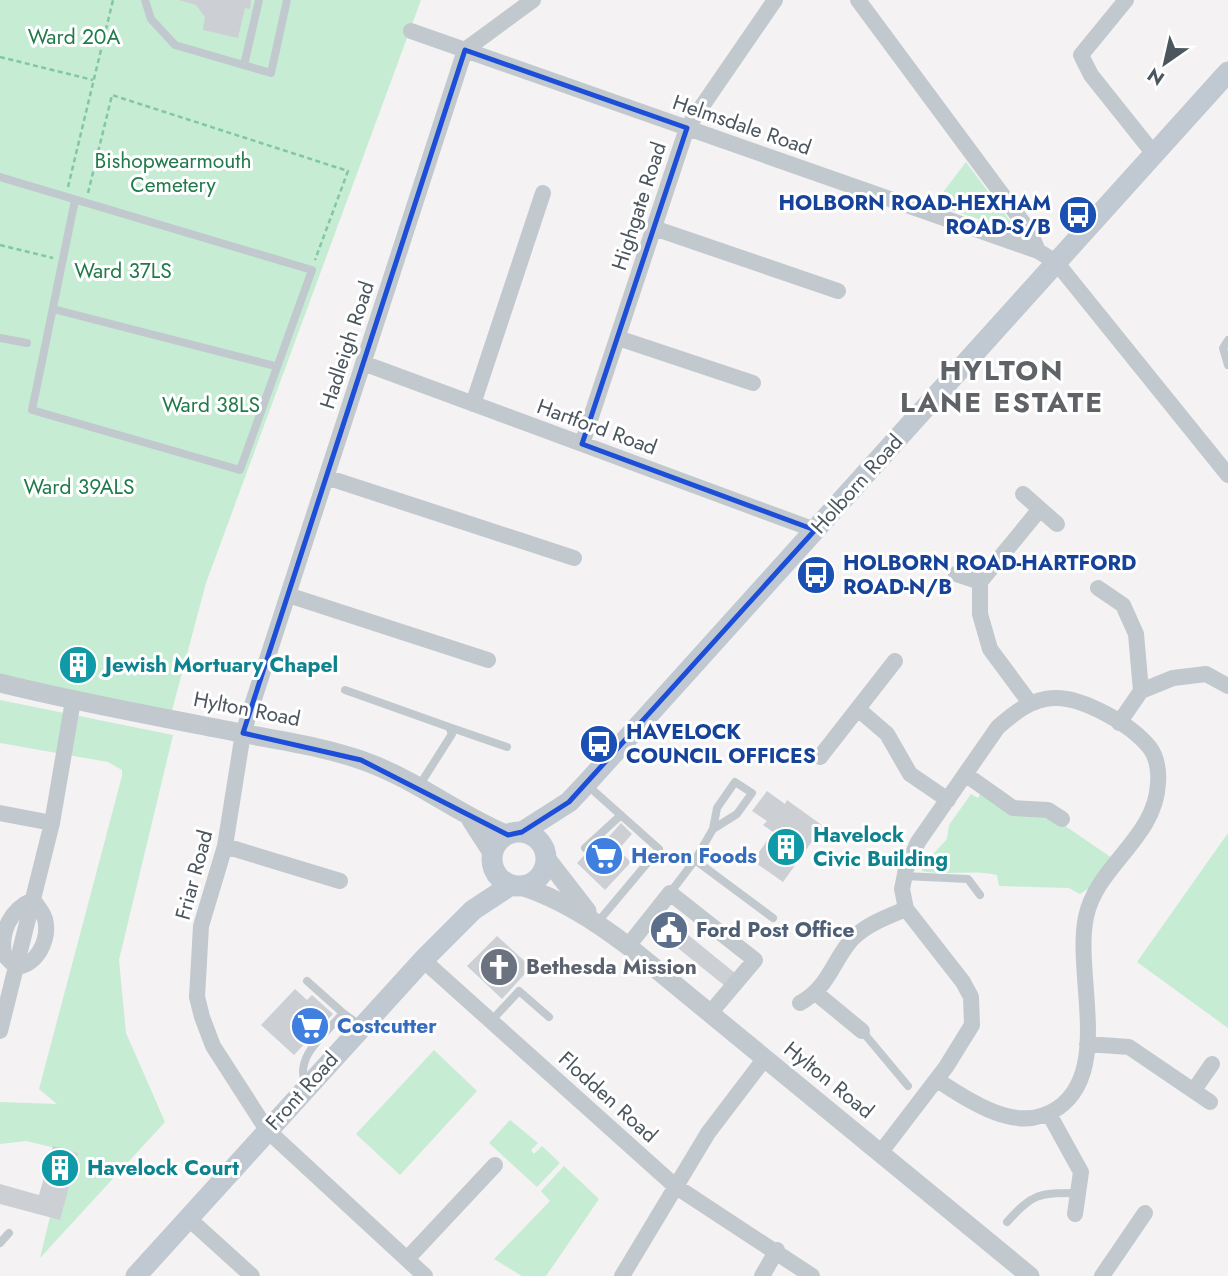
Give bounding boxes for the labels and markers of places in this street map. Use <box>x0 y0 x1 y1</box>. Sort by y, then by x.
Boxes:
place label: HOLBORN ROAD-HEXHAM ROAD-S/B <box>779 188 1051 242</box>
bus stop icon: HOLBORN ROAD-HEXHAM ROAD-S/B <box>1057 194 1099 236</box>
place label: HOLBORN ROAD-HARTFORD ROAD-N/B <box>843 548 1136 602</box>
bus stop icon: HOLBORN ROAD-HARTFORD ROAD-N/B <box>795 554 837 596</box>
building icon: Jewish Mortuary Chapel <box>57 644 99 686</box>
place label: Jewish Mortuary Chapel <box>101 650 338 680</box>
place label: HAVELOCK COUNCIL OFFICES <box>626 717 816 771</box>
bus stop icon: HAVELOCK COUNCIL OFFICES <box>578 723 620 765</box>
place label: Havelock Civic Building <box>813 820 948 874</box>
building icon: Havelock Civic Building <box>765 826 807 868</box>
supermarket icon: Heron Foods <box>583 835 625 877</box>
place label: Heron Foods <box>631 841 757 871</box>
public building icon: Ford Post Office <box>648 909 690 951</box>
place label: Ford Post Office <box>696 915 855 945</box>
church icon: Bethesda Mission <box>478 946 520 988</box>
place label: Bethesda Mission <box>526 952 697 982</box>
supermarket icon: Costcutter <box>289 1005 331 1047</box>
place label: Costcutter <box>337 1011 437 1041</box>
building icon: Havelock Court <box>39 1147 81 1189</box>
place label: Havelock Court <box>87 1153 239 1183</box>

